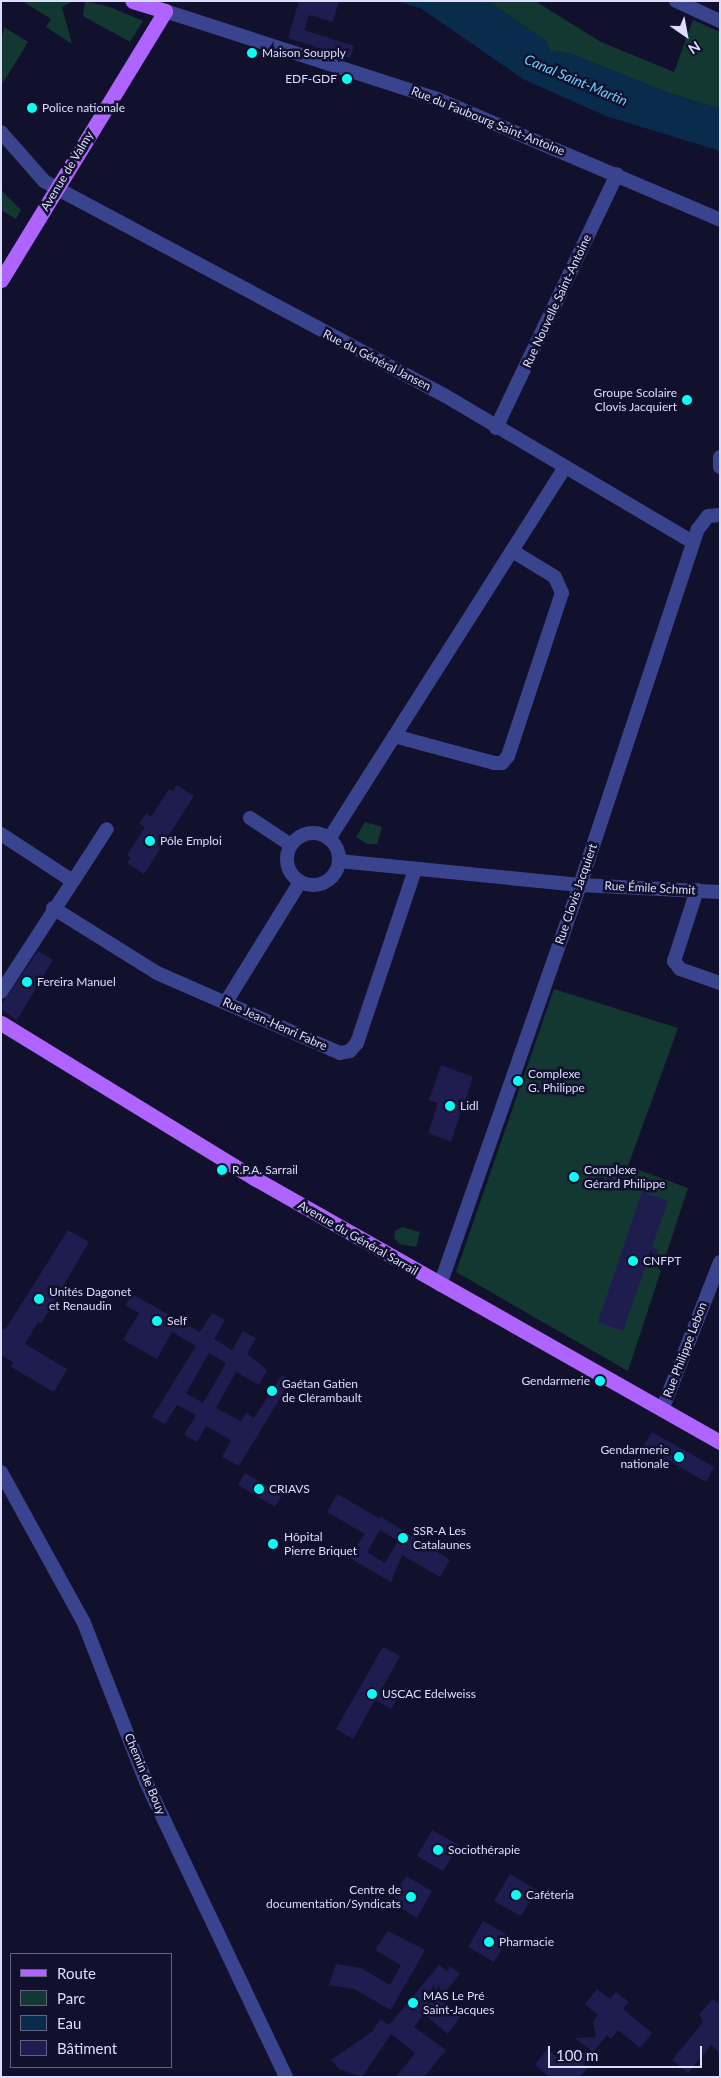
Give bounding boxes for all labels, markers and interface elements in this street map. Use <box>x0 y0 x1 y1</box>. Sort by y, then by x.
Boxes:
north arrow <box>661 10 711 60</box>
text: N <box>685 38 704 58</box>
place label: Maison Soupply <box>262 46 346 60</box>
marker: Maison Soupply <box>246 47 258 59</box>
water label: Canal Saint-Martin <box>522 51 630 109</box>
place label: EDF-GDF <box>285 72 337 86</box>
marker: EDF-GDF <box>341 73 353 85</box>
street label: Rue du Faubourg Saint-Antoine <box>409 84 567 158</box>
place label: Police nationale <box>42 101 125 115</box>
marker: Police nationale <box>26 102 38 114</box>
street label: Avenue de Valmy <box>37 128 97 214</box>
street label: Rue Nouvelle Saint-Antoine <box>520 232 594 370</box>
street label: Rue du Général Jansen <box>320 326 434 394</box>
place label: Groupe Scolaire Clovis Jacquiert <box>594 386 677 414</box>
marker: Groupe Scolaire Clovis Jacquiert <box>681 394 693 406</box>
place label: Pôle Emploi <box>160 834 222 848</box>
marker: Pôle Emploi <box>144 835 156 847</box>
street label: Rue Clovis Jacquiert <box>552 842 600 946</box>
street label: Rue Émile Schmit <box>604 878 696 898</box>
place label: Fereira Manuel <box>37 975 116 989</box>
marker: Fereira Manuel <box>21 976 33 988</box>
street label: Rue Jean-Henri Fabre <box>220 994 330 1054</box>
place label: Complexe G. Philippe <box>528 1067 585 1095</box>
marker: Complexe G. Philippe <box>512 1075 524 1087</box>
place label: Lidl <box>460 1099 479 1113</box>
marker: Lidl <box>444 1100 456 1112</box>
place label: R.P.A. Sarrail <box>232 1163 298 1177</box>
place label: Complexe Gérard Philippe <box>584 1163 665 1191</box>
marker: R.P.A. Sarrail <box>216 1164 228 1176</box>
marker: Complexe Gérard Philippe <box>568 1171 580 1183</box>
street label: Avenue du Général Sarrail <box>295 1198 421 1278</box>
place label: CNFPT <box>643 1254 681 1268</box>
marker: CNFPT <box>627 1255 639 1267</box>
place label: Unités Dagonet et Renaudin <box>49 1285 131 1313</box>
marker: Unités Dagonet et Renaudin <box>33 1293 45 1305</box>
street label: Rue Philippe Lebon <box>660 1300 710 1400</box>
place label: Self <box>167 1314 187 1328</box>
marker: Self <box>151 1315 163 1327</box>
place label: Gendarmerie <box>521 1374 590 1388</box>
marker: Gendarmerie <box>594 1375 606 1387</box>
place label: Gaétan Gatien de Clérambault <box>282 1377 362 1405</box>
marker: Gaétan Gatien de Clérambault <box>266 1385 278 1397</box>
place label: Gendarmerie nationale <box>600 1443 669 1471</box>
marker: Gendarmerie nationale <box>673 1451 685 1463</box>
place label: CRIAVS <box>269 1482 310 1496</box>
marker: CRIAVS <box>253 1483 265 1495</box>
place label: SSR-A Les Catalaunes <box>413 1524 471 1552</box>
place label: Hôpital Pierre Briquet <box>284 1530 357 1558</box>
marker: SSR-A Les Catalaunes <box>397 1532 409 1544</box>
marker: Hôpital Pierre Briquet <box>266 1537 280 1551</box>
place label: USCAC Edelweiss <box>382 1687 476 1701</box>
marker: USCAC Edelweiss <box>366 1688 378 1700</box>
street label: Chemin de Bouy <box>121 1731 169 1817</box>
place label: Sociothérapie <box>448 1843 520 1857</box>
marker: Sociothérapie <box>432 1844 444 1856</box>
place label: Centre de documentation/Syndicats <box>266 1883 401 1911</box>
place label: Caféteria <box>526 1888 574 1902</box>
marker: Caféteria <box>510 1889 522 1901</box>
marker: Centre de documentation/Syndicats <box>405 1891 417 1903</box>
place label: Pharmacie <box>499 1935 554 1949</box>
marker: Pharmacie <box>483 1936 495 1948</box>
legend <box>10 1953 172 2068</box>
text: Route <box>57 1964 96 1982</box>
text: Parc <box>57 1989 86 2007</box>
place label: MAS Le Pré Saint-Jacques <box>423 1989 494 2017</box>
marker: MAS Le Pré Saint-Jacques <box>407 1997 419 2009</box>
text: Eau <box>57 2014 81 2032</box>
scale bar <box>551 2036 705 2068</box>
text: Bâtiment <box>57 2039 117 2057</box>
text: 100 m <box>556 2046 598 2064</box>

